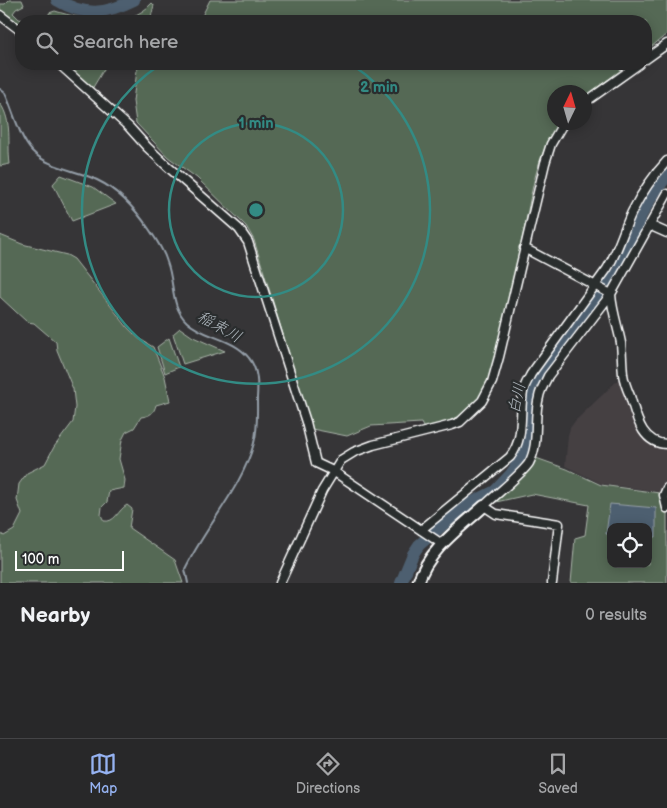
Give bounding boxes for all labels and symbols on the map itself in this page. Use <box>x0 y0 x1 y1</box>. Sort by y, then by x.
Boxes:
text: 2 min <box>360 78 398 97</box>
north arrow <box>547 85 592 130</box>
text: 1 min <box>238 114 274 133</box>
centre of rings <box>247 201 265 219</box>
water label: 稲束川 <box>194 307 245 347</box>
water label: 白川 <box>505 381 530 416</box>
scale bar <box>15 548 124 571</box>

